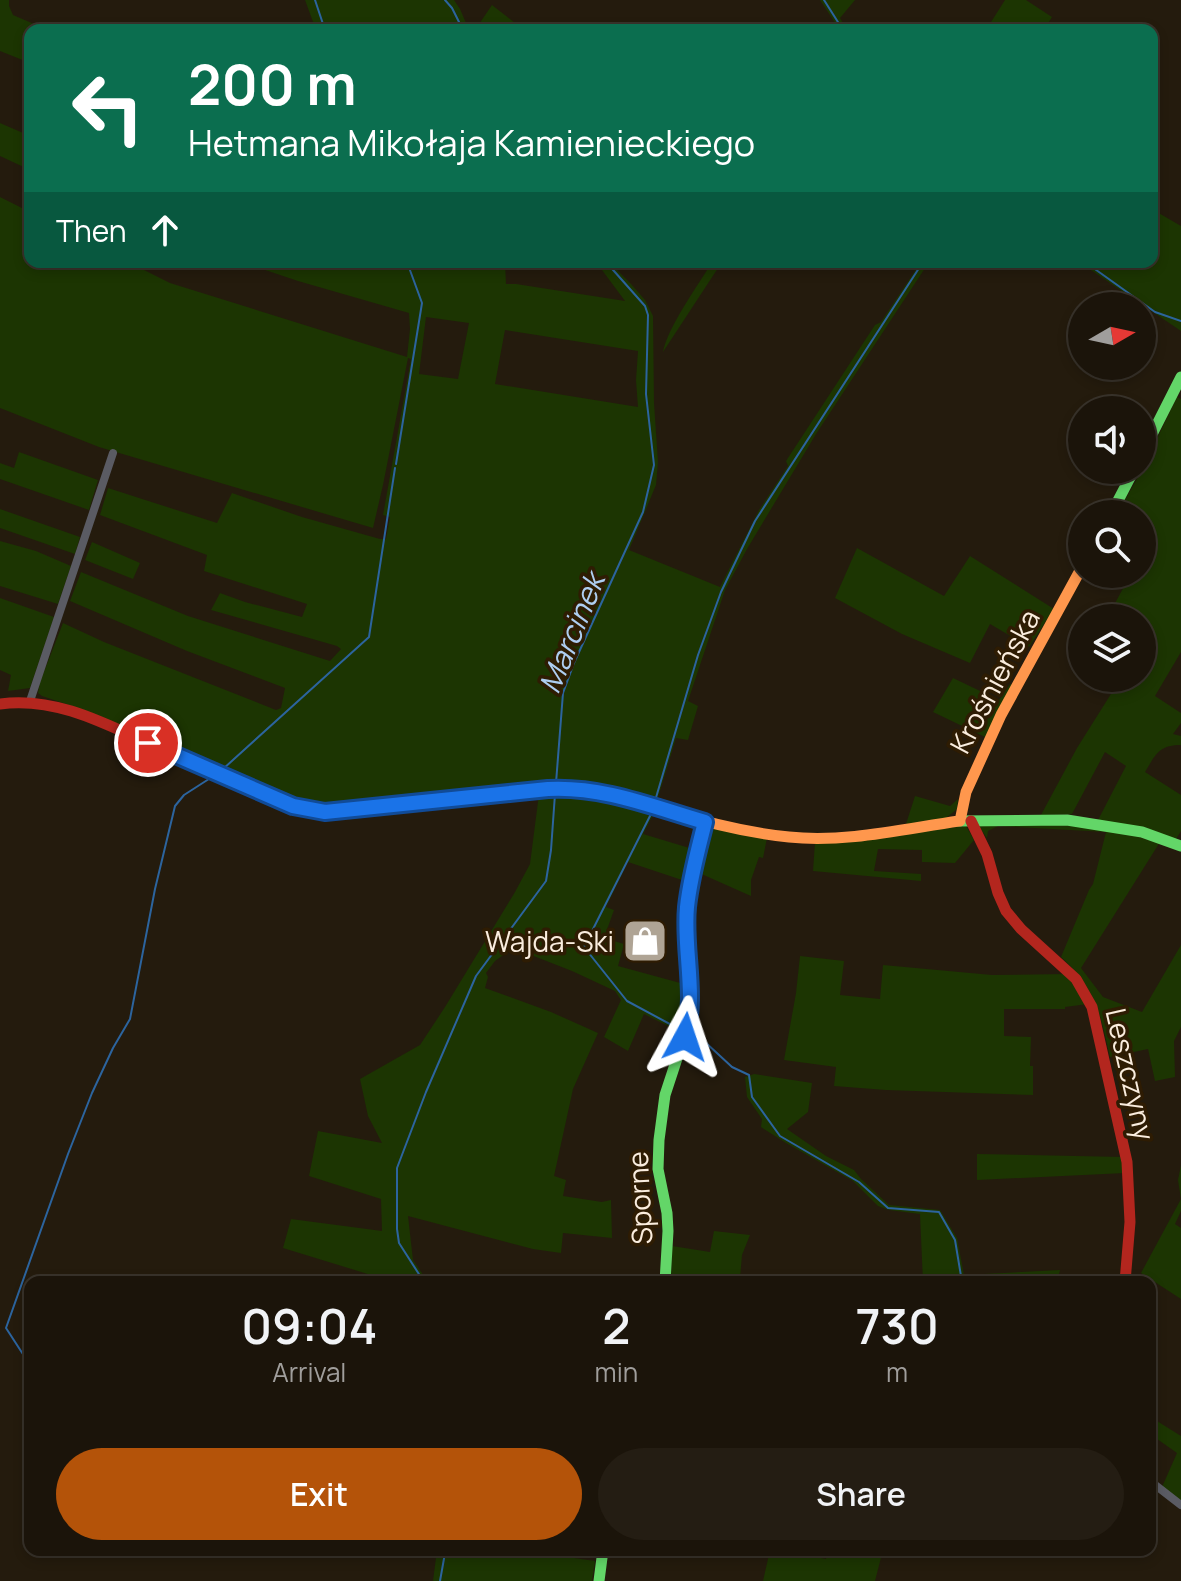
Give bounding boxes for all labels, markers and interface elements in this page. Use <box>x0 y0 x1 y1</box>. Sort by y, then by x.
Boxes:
text: 200 m <box>188 45 357 122</box>
icon: left <box>56 56 160 160</box>
text: Hetmana Mikołaja Kamienieckiego <box>188 118 755 167</box>
icon: ahead <box>143 208 187 252</box>
text: Then <box>56 210 127 251</box>
north arrow <box>1068 292 1156 380</box>
map controls <box>1068 292 1156 692</box>
button: sound <box>1068 396 1156 484</box>
button: search <box>1068 500 1156 588</box>
water label: Marcinek <box>528 563 615 699</box>
street label: Krośnieńska <box>940 602 1048 760</box>
button: layers <box>1068 604 1156 692</box>
pin <box>114 709 182 777</box>
icon: arrive <box>126 721 170 765</box>
shop icon: Wajda-Ski <box>621 917 669 965</box>
place label: Wajda-Ski <box>485 922 614 960</box>
position arrow <box>643 995 727 1079</box>
street label: Leszczyny <box>1097 1004 1165 1144</box>
street label: Sporne <box>618 1150 660 1246</box>
text: 09:04 <box>241 1293 377 1358</box>
text: 2 <box>602 1293 630 1358</box>
text: 730 <box>855 1293 939 1358</box>
text: Arrival <box>272 1354 346 1390</box>
text: min <box>595 1354 638 1390</box>
text: m <box>886 1354 908 1390</box>
button: Exit <box>56 1448 582 1540</box>
button: Share <box>598 1448 1124 1540</box>

